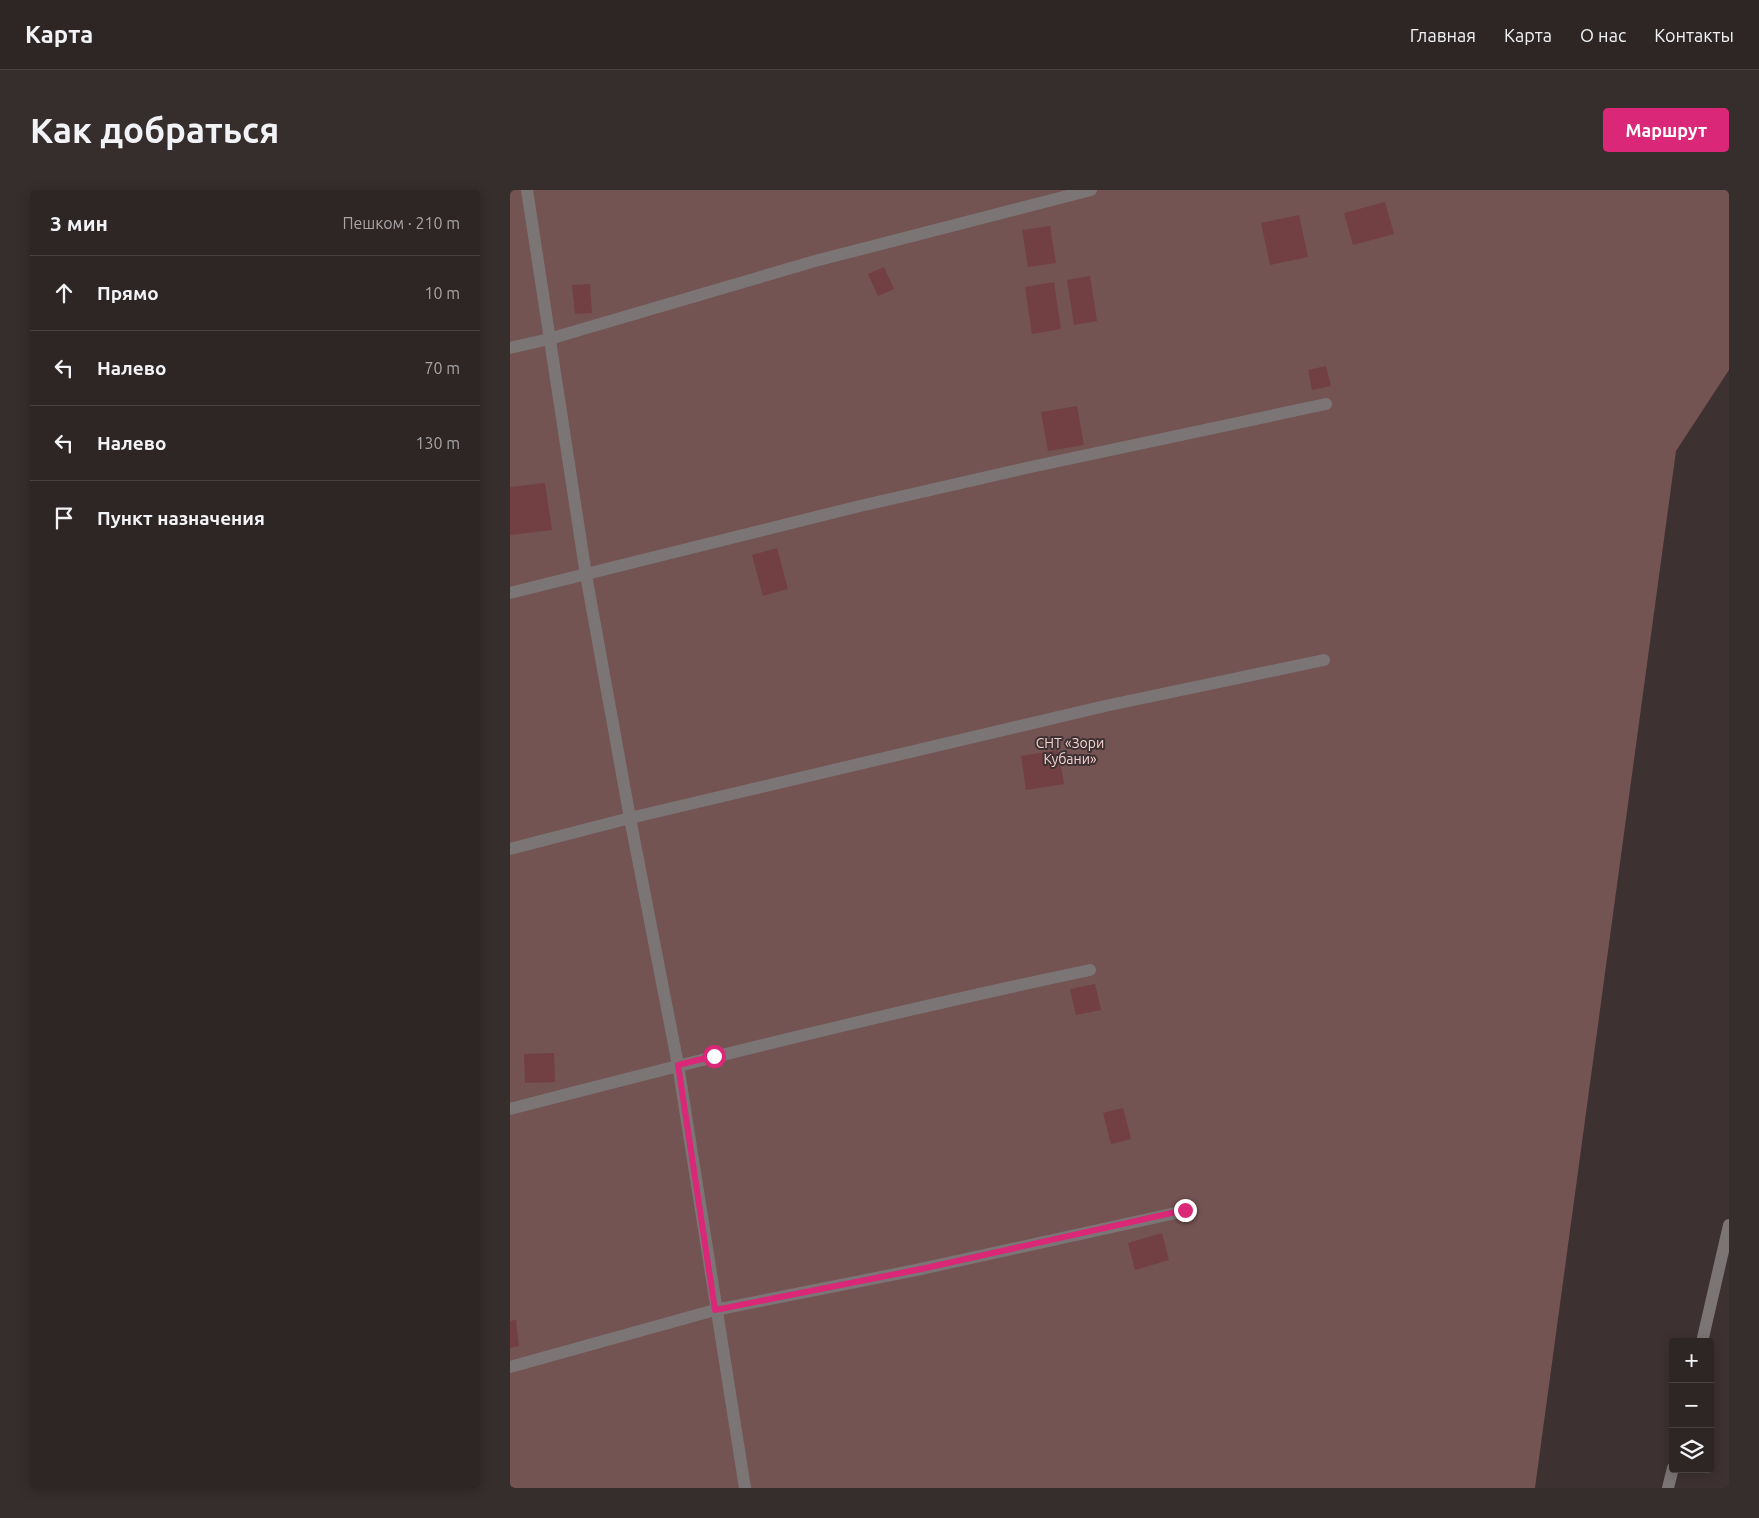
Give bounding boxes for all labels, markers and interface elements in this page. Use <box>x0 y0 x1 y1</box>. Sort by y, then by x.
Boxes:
text: Карта <box>25 21 93 48</box>
text: Главная <box>1410 25 1476 45</box>
text: Карта <box>1504 25 1552 45</box>
text: О нас <box>1580 25 1626 45</box>
text: Контакты <box>1654 25 1734 45</box>
button: Маршрут <box>1603 108 1729 152</box>
text: Как добраться <box>30 110 279 150</box>
text: 3 мин <box>50 211 108 235</box>
text: Пешком · 210 m <box>342 214 460 232</box>
icon: ahead <box>50 279 78 307</box>
text: Прямо <box>97 282 159 304</box>
text: 10 m <box>424 284 460 302</box>
icon: left <box>50 354 78 382</box>
text: Налево <box>97 357 166 379</box>
text: 70 m <box>424 359 460 377</box>
icon: left <box>50 429 78 457</box>
text: Налево <box>97 432 166 454</box>
text: 130 m <box>415 434 460 452</box>
icon: arrive <box>50 504 78 532</box>
text: Пункт назначения <box>97 507 265 529</box>
park label: СНТ «Зори Кубани» <box>1036 735 1104 767</box>
route start <box>703 1045 726 1068</box>
route end <box>1174 1199 1197 1222</box>
map controls <box>1669 1338 1714 1473</box>
button: + <box>1669 1338 1714 1383</box>
button: − <box>1669 1383 1714 1428</box>
button: layers <box>1669 1428 1714 1473</box>

